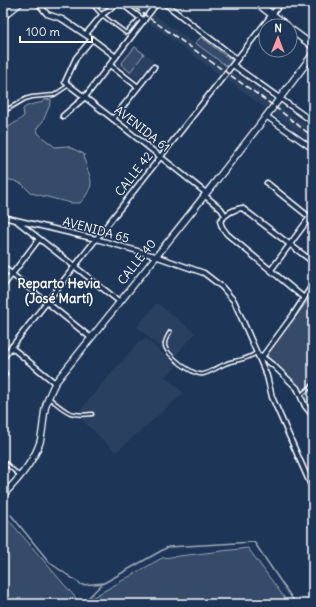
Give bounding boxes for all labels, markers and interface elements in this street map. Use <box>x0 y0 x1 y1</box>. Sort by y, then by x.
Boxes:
scale bar <box>20 18 92 44</box>
north arrow <box>258 18 298 58</box>
text: N <box>274 21 282 35</box>
text: 100 m <box>26 24 60 39</box>
street label: AVENIDA 61 <box>112 102 173 155</box>
street label: CALLE 42 <box>112 148 156 199</box>
street label: AVENIDA 65 <box>61 213 131 246</box>
street label: CALLE 40 <box>114 236 159 287</box>
district label: Reparto Hevia (José Martí) <box>18 275 101 307</box>

